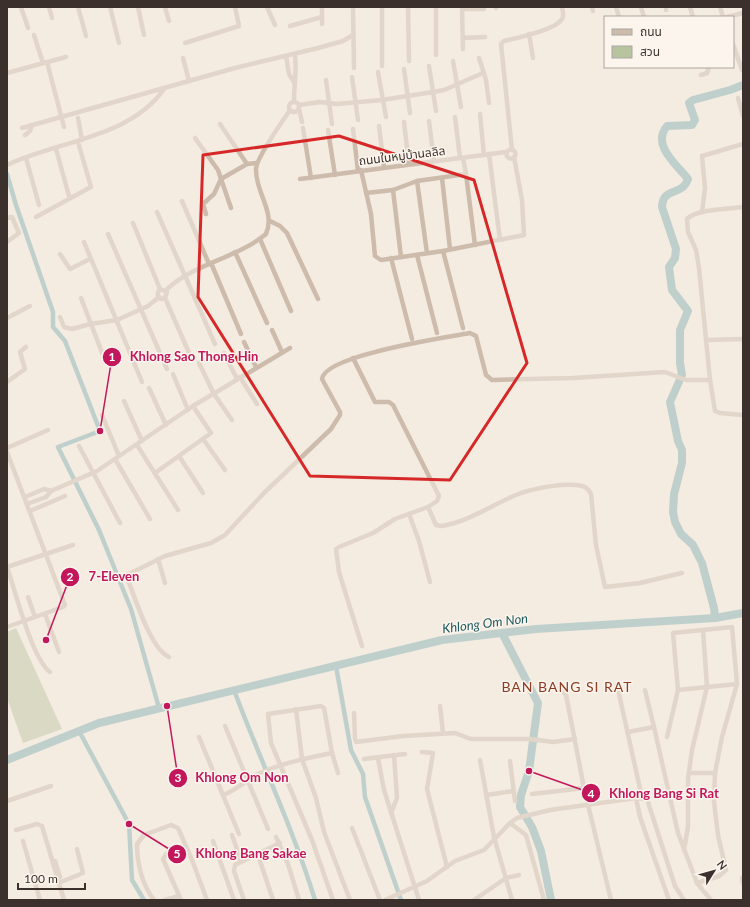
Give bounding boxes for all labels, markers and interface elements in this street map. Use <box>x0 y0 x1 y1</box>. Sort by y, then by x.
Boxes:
legend <box>604 16 734 68</box>
text: ถนน <box>640 24 662 39</box>
text: สวน <box>640 44 660 59</box>
street label: ถนนในหมู่บ้านลลิล <box>358 143 446 168</box>
callout: Khlong Sao Thong Hin <box>102 344 267 369</box>
text: Khlong Sao Thong Hin <box>130 348 258 364</box>
text: 1 <box>109 349 116 364</box>
callout: 7-Eleven <box>60 564 147 589</box>
text: 7-Eleven <box>89 568 139 584</box>
text: 2 <box>67 569 74 584</box>
water label: Khlong Om Non <box>441 610 529 636</box>
district label: BAN BANG SI RAT <box>501 678 633 695</box>
callout: Khlong Om Non <box>168 765 297 790</box>
text: Khlong Om Non <box>195 769 289 785</box>
text: 3 <box>175 770 182 785</box>
callout: Khlong Bang Si Rat <box>581 781 727 806</box>
text: Khlong Bang Si Rat <box>609 785 719 801</box>
text: 4 <box>588 786 595 801</box>
callout: Khlong Bang Sakae <box>167 841 314 866</box>
text: Khlong Bang Sakae <box>196 845 306 861</box>
text: 5 <box>174 846 181 861</box>
north arrow <box>694 851 734 891</box>
text: N <box>715 857 730 872</box>
scale bar <box>18 865 85 891</box>
text: 100 m <box>24 871 58 886</box>

